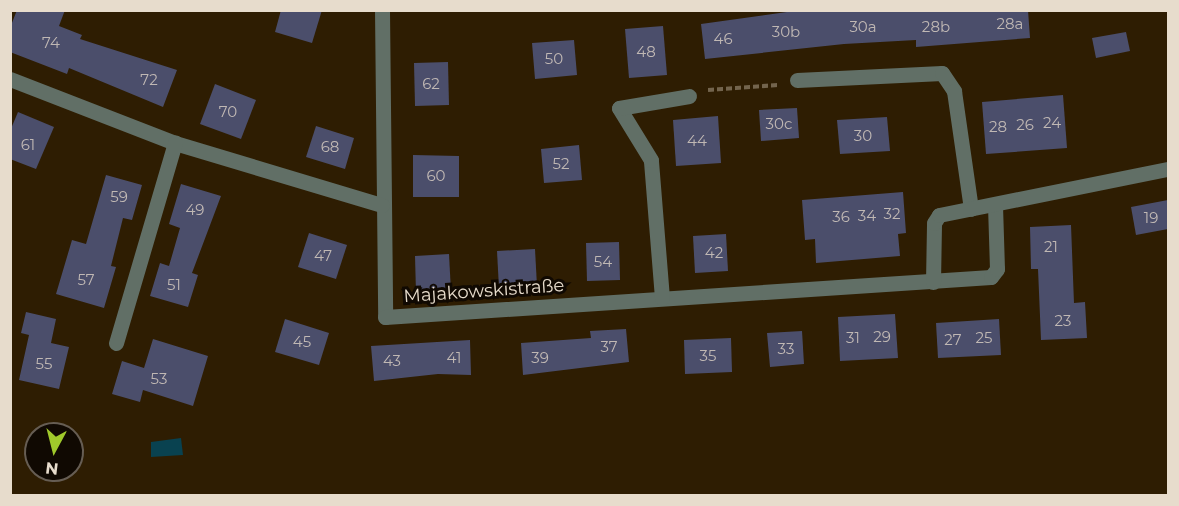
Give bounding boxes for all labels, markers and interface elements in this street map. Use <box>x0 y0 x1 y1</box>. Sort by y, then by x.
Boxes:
house number: 28a <box>997 15 1023 33</box>
house number: 30a <box>849 18 877 36</box>
house number: 28b <box>922 18 950 36</box>
house number: 30b <box>772 23 800 41</box>
house number: 46 <box>713 30 733 48</box>
house number: 74 <box>42 34 60 52</box>
house number: 48 <box>636 43 656 61</box>
house number: 50 <box>545 50 563 68</box>
house number: 72 <box>140 71 158 89</box>
house number: 62 <box>422 75 440 93</box>
house number: 70 <box>219 103 237 121</box>
house number: 24 <box>1043 114 1061 132</box>
house number: 30c <box>766 115 792 133</box>
house number: 26 <box>1016 116 1034 134</box>
house number: 28 <box>989 118 1007 136</box>
house number: 30 <box>854 127 872 145</box>
house number: 44 <box>687 132 707 150</box>
house number: 61 <box>21 136 35 154</box>
house number: 68 <box>321 138 339 156</box>
house number: 52 <box>553 155 569 173</box>
house number: 60 <box>426 167 446 185</box>
house number: 59 <box>110 188 128 206</box>
house number: 49 <box>186 201 204 219</box>
house number: 32 <box>884 205 900 223</box>
house number: 34 <box>858 207 876 225</box>
house number: 36 <box>832 208 850 226</box>
house number: 19 <box>1144 209 1158 227</box>
house number: 21 <box>1044 238 1058 256</box>
house number: 42 <box>705 244 723 262</box>
house number: 47 <box>314 247 332 265</box>
house number: 54 <box>594 253 612 271</box>
house number: 57 <box>77 271 95 289</box>
street label: Majakowskistraße <box>403 275 565 307</box>
house number: 51 <box>167 276 181 294</box>
house number: 23 <box>1055 312 1071 330</box>
house number: 29 <box>873 328 891 346</box>
house number: 31 <box>846 329 860 347</box>
house number: 25 <box>975 329 993 347</box>
house number: 27 <box>944 331 962 349</box>
house number: 45 <box>293 333 311 351</box>
house number: 37 <box>600 338 618 356</box>
house number: 33 <box>778 340 794 358</box>
house number: 35 <box>700 347 716 365</box>
house number: 41 <box>447 349 461 367</box>
house number: 39 <box>531 349 549 367</box>
house number: 43 <box>383 352 401 370</box>
house number: 55 <box>36 355 52 373</box>
house number: 53 <box>151 370 167 388</box>
north arrow <box>24 422 84 482</box>
text: N <box>44 458 60 479</box>

